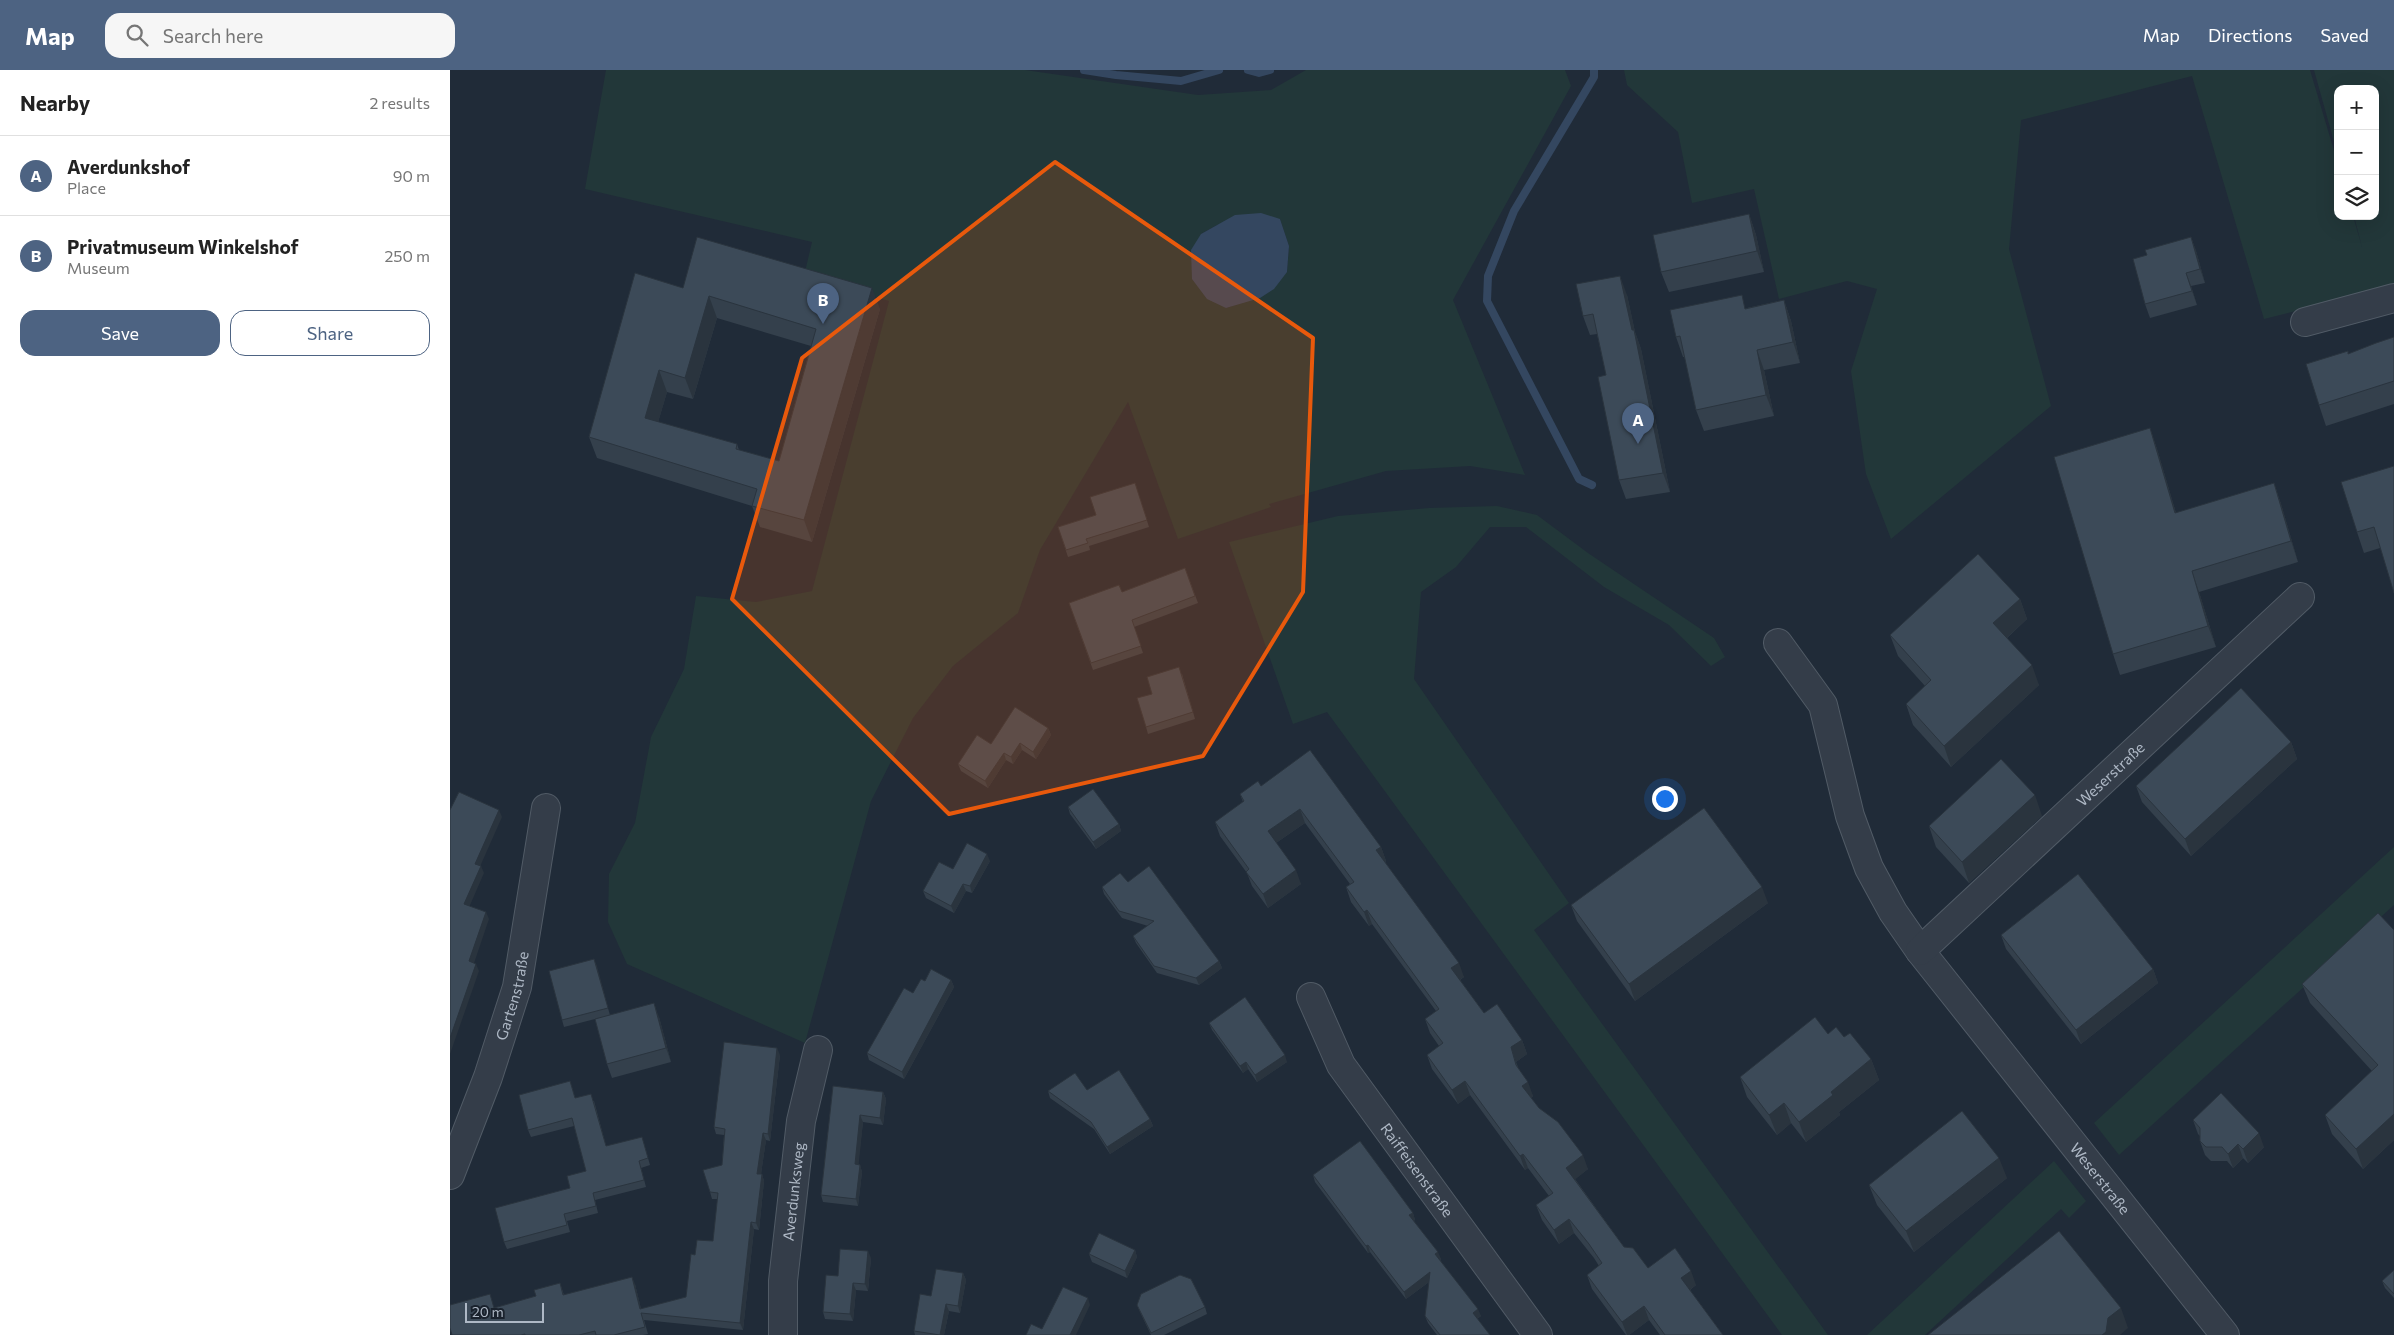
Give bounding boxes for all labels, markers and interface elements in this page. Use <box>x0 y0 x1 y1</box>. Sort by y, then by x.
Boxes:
search box <box>105 13 455 58</box>
text: Map <box>25 21 75 50</box>
icon: search <box>123 21 151 49</box>
text: Search here <box>163 24 263 47</box>
text: Map <box>2143 24 2180 46</box>
text: Directions <box>2208 24 2292 46</box>
text: Saved <box>2320 24 2369 46</box>
map controls <box>2334 85 2379 220</box>
button: + <box>2334 85 2379 130</box>
text: Nearby <box>20 90 90 115</box>
text: 2 results <box>369 93 430 112</box>
button: − <box>2334 130 2379 175</box>
text: Averdunkshof <box>67 155 190 178</box>
text: A <box>30 166 42 185</box>
text: 90 m <box>393 166 430 185</box>
button: layers <box>2334 175 2379 220</box>
text: Place <box>67 178 106 197</box>
text: Privatmuseum Winkelshof <box>67 235 299 258</box>
text: B <box>31 246 41 265</box>
text: 250 m <box>384 246 430 265</box>
text: Museum <box>67 258 130 277</box>
pin: B <box>807 283 839 324</box>
button: Save <box>20 310 220 356</box>
button: Share <box>230 310 430 356</box>
pin: A <box>1622 403 1654 444</box>
street label: Weserstraße <box>2073 738 2148 810</box>
your location <box>1652 786 1678 812</box>
street label: Gartenstraße <box>491 950 532 1042</box>
street label: Raiffeisenstraße <box>1377 1119 1458 1220</box>
street label: Weserstraße <box>2067 1139 2134 1218</box>
street label: Averdunksweg <box>779 1141 808 1242</box>
scale bar <box>465 1300 544 1323</box>
text: 20 m <box>472 1303 504 1320</box>

